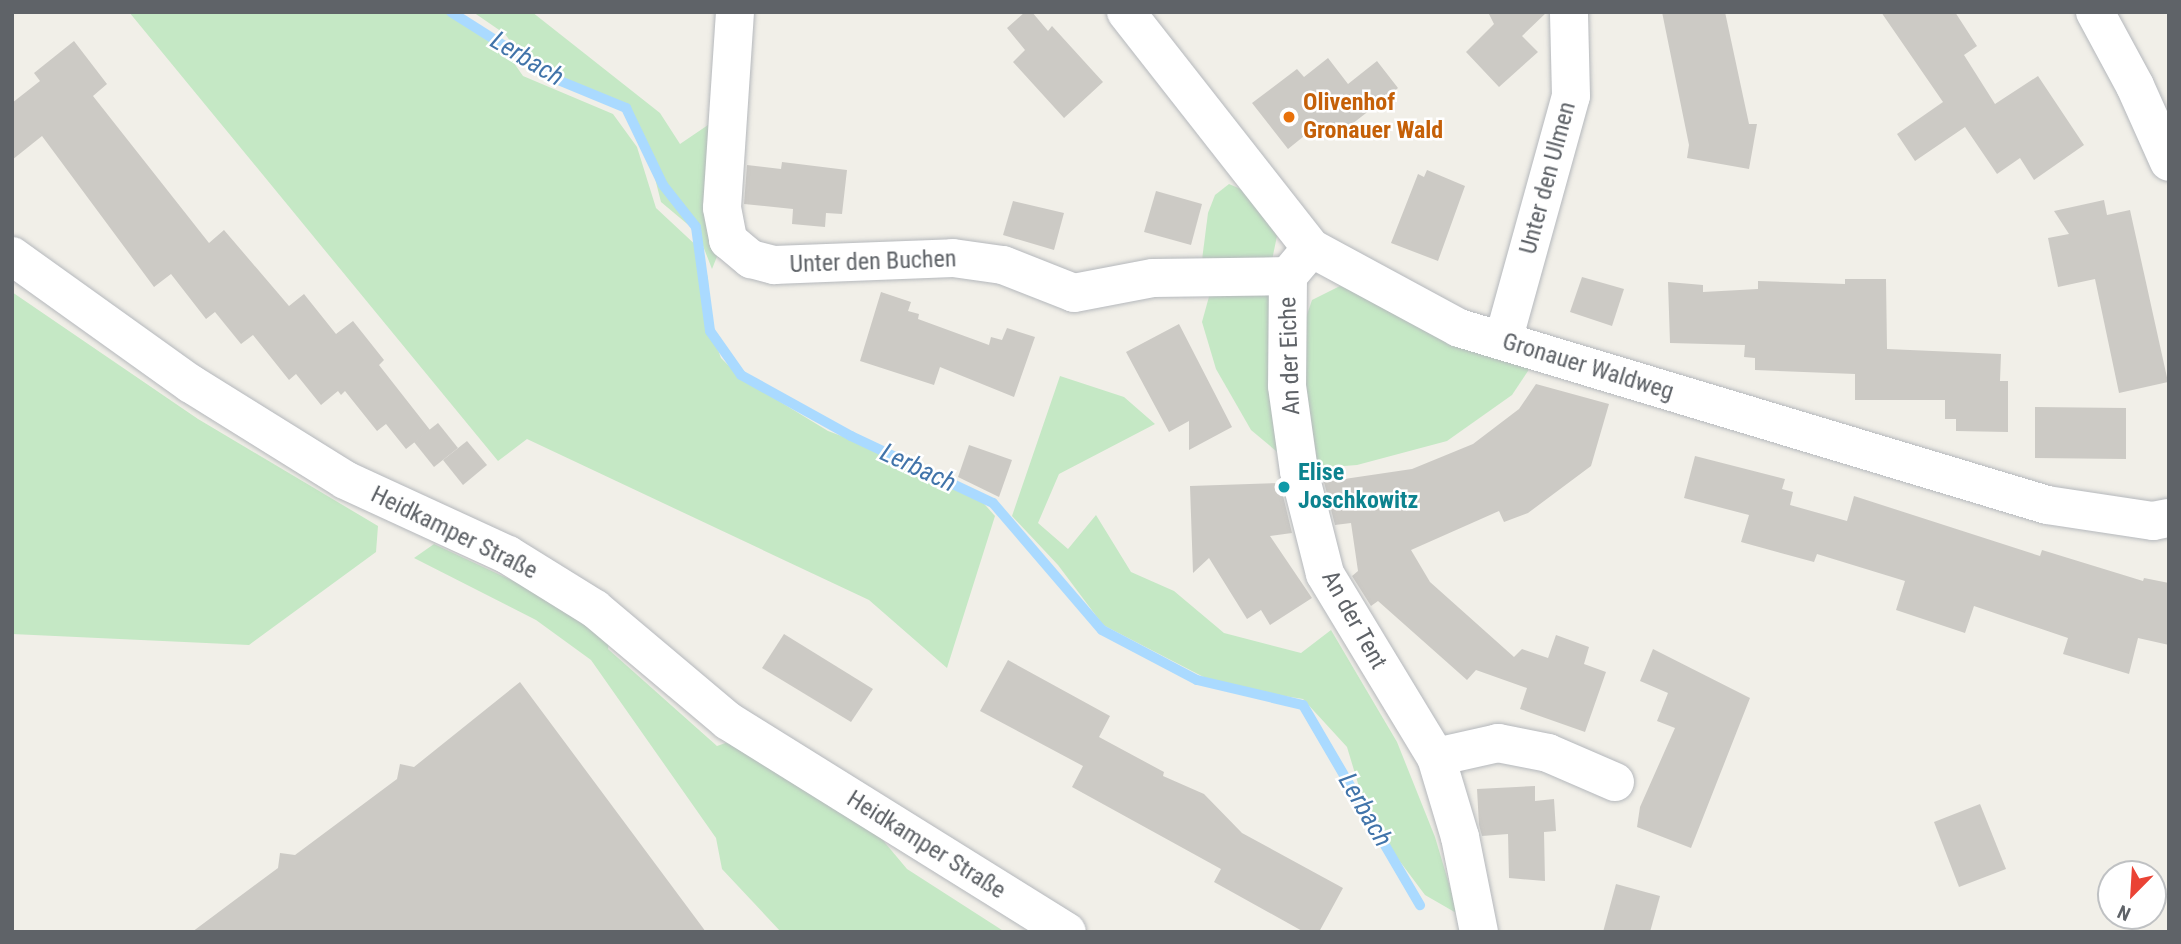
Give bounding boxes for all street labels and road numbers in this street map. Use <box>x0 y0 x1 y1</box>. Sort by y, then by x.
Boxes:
street label: Unter den Ulmen <box>1514 99 1582 257</box>
street label: Unter den Buchen <box>789 245 957 279</box>
street label: An der Eiche <box>1274 296 1306 416</box>
street label: Gronauer Waldweg <box>1499 327 1677 407</box>
street label: Heidkamper Straße <box>366 480 542 586</box>
street label: An der Tent <box>1315 566 1393 674</box>
street label: Heidkamper Straße <box>841 785 1011 905</box>

